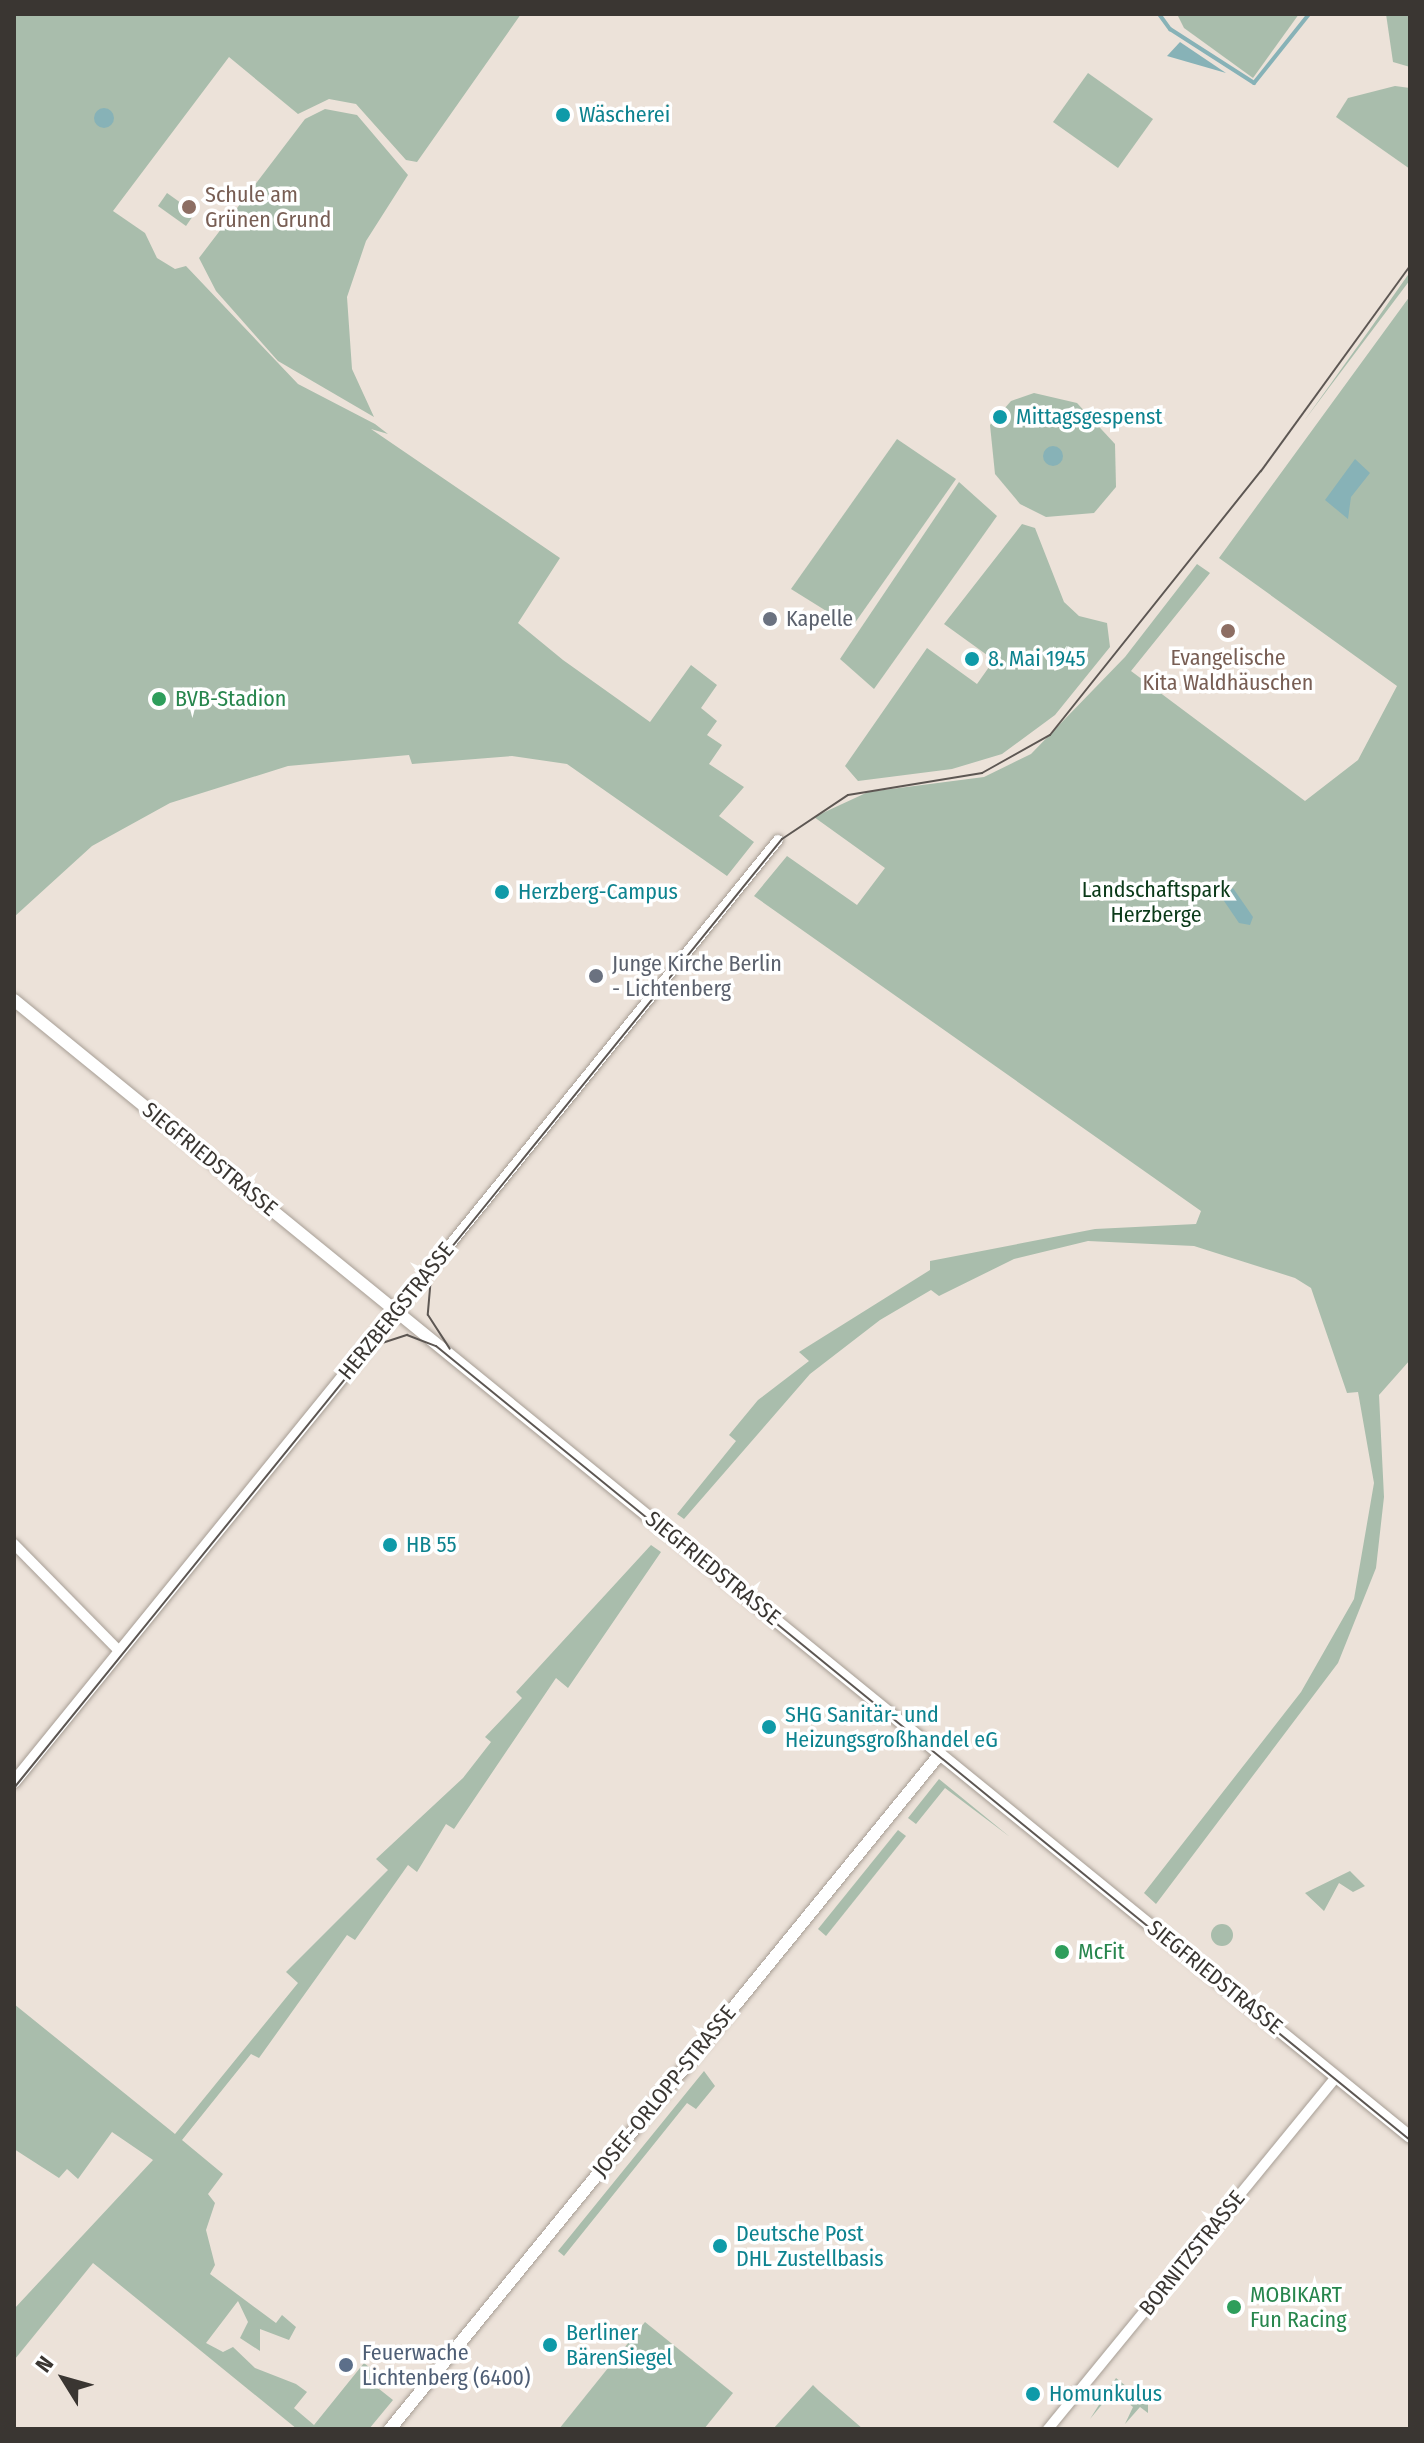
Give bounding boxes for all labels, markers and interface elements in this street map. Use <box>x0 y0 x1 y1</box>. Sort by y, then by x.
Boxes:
place label: Wäscherei <box>579 102 670 128</box>
marker: Wäscherei <box>554 106 572 124</box>
place label: Schule am Grünen Grund <box>205 181 331 232</box>
marker: Schule am Grünen Grund <box>180 198 198 216</box>
place label: Mittagsgespenst <box>1016 404 1163 430</box>
marker: Mittagsgespenst <box>991 408 1009 426</box>
place label: Kapelle <box>786 606 853 632</box>
marker: Kapelle <box>761 610 779 628</box>
marker: Evangelische Kita Waldhäuschen <box>1219 622 1237 640</box>
place label: Evangelische Kita Waldhäuschen <box>1143 644 1313 696</box>
place label: 8. Mai 1945 <box>988 646 1086 672</box>
marker: 8. Mai 1945 <box>963 650 981 668</box>
place label: BVB-Stadion <box>175 686 286 712</box>
marker: BVB-Stadion <box>150 690 168 708</box>
park label: Landschaftspark Herzberge <box>1082 876 1230 928</box>
place label: Herzberg-Campus <box>518 879 678 905</box>
marker: Herzberg-Campus <box>493 883 511 901</box>
place label: Junge Kirche Berlin - Lichtenberg <box>612 950 782 1002</box>
marker: Junge Kirche Berlin - Lichtenberg <box>587 967 605 985</box>
street label: SIEGFRIEDSTRASSE <box>137 1097 283 1221</box>
street label: HERZBERGSTRASSE <box>333 1237 459 1385</box>
street label: SIEGFRIEDSTRASSE <box>640 1506 786 1630</box>
place label: HB 55 <box>406 1532 457 1558</box>
marker: HB 55 <box>381 1536 399 1554</box>
place label: SHG Sanitär- und Heizungsgroßhandel eG <box>785 1701 998 1752</box>
marker: SHG Sanitär- und Heizungsgroßhandel eG <box>760 1718 778 1736</box>
street label: SIEGFRIEDSTRASSE <box>1142 1915 1288 2039</box>
place label: McFit <box>1078 1939 1125 1965</box>
marker: McFit <box>1053 1943 1071 1961</box>
street label: JOSEF-ORLOPP-STRASSE <box>587 2000 741 2182</box>
street label: BORNITZSTRASSE <box>1134 2185 1250 2321</box>
place label: Deutsche Post DHL Zustellbasis <box>736 2220 884 2272</box>
marker: Deutsche Post DHL Zustellbasis <box>711 2237 729 2255</box>
place label: MOBIKART Fun Racing <box>1250 2281 1347 2332</box>
marker: MOBIKART Fun Racing <box>1225 2298 1243 2316</box>
place label: Berliner BärenSiegel <box>566 2319 672 2370</box>
marker: Berliner BärenSiegel <box>541 2336 559 2354</box>
north arrow <box>24 2339 104 2419</box>
place label: Feuerwache Lichtenberg (6400) <box>362 2339 531 2390</box>
text: N <box>30 2351 59 2378</box>
marker: Feuerwache Lichtenberg (6400) <box>337 2356 355 2374</box>
place label: Homunkulus <box>1049 2381 1162 2407</box>
marker: Homunkulus <box>1024 2385 1042 2403</box>

